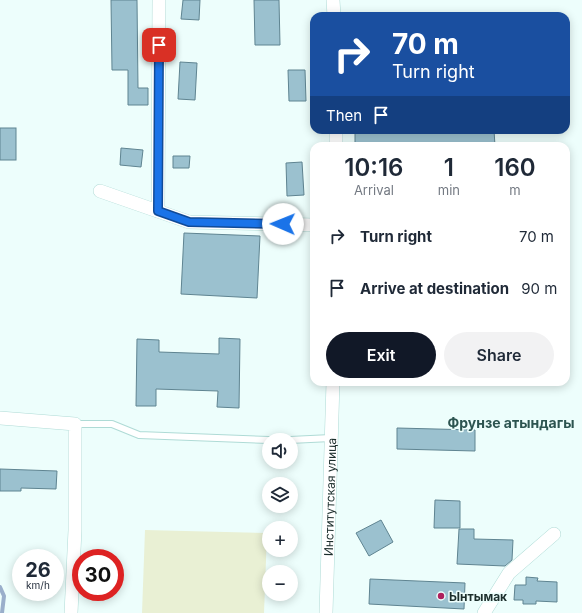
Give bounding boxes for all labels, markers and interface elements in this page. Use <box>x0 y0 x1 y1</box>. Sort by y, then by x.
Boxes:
text: 70 m <box>392 27 459 61</box>
pin <box>142 28 176 62</box>
icon: right <box>326 28 378 80</box>
icon: arrive <box>148 34 170 56</box>
text: Turn right <box>392 61 475 82</box>
icon: arrive <box>370 104 392 126</box>
text: Then <box>326 106 362 125</box>
text: 10:16 <box>344 153 403 182</box>
text: 1 <box>444 153 454 182</box>
text: 160 <box>494 153 536 182</box>
text: Arrival <box>354 182 394 198</box>
text: min <box>438 182 460 198</box>
text: m <box>509 182 521 198</box>
position arrow <box>262 203 304 245</box>
icon: right <box>326 225 348 247</box>
text: Turn right <box>360 227 432 246</box>
text: 70 m <box>519 227 554 246</box>
icon: arrive <box>326 277 348 299</box>
text: Arrive at destination <box>360 279 509 298</box>
text: 90 m <box>521 279 557 298</box>
button: Exit <box>326 332 436 378</box>
button: Share <box>444 332 554 378</box>
district label: Фрунзе атындагы <box>448 414 574 431</box>
map controls <box>262 433 298 601</box>
button: sound <box>262 433 298 469</box>
street label: Институтская улица <box>320 438 339 556</box>
button: layers <box>262 477 298 513</box>
button: + <box>262 521 298 557</box>
speed limit sign: 30 <box>72 549 124 601</box>
text: 26 <box>25 558 51 582</box>
button: − <box>262 565 298 601</box>
text: km/h <box>26 579 50 591</box>
place label: Ынтымак <box>449 589 507 604</box>
marker: Ынтымак <box>436 591 446 601</box>

